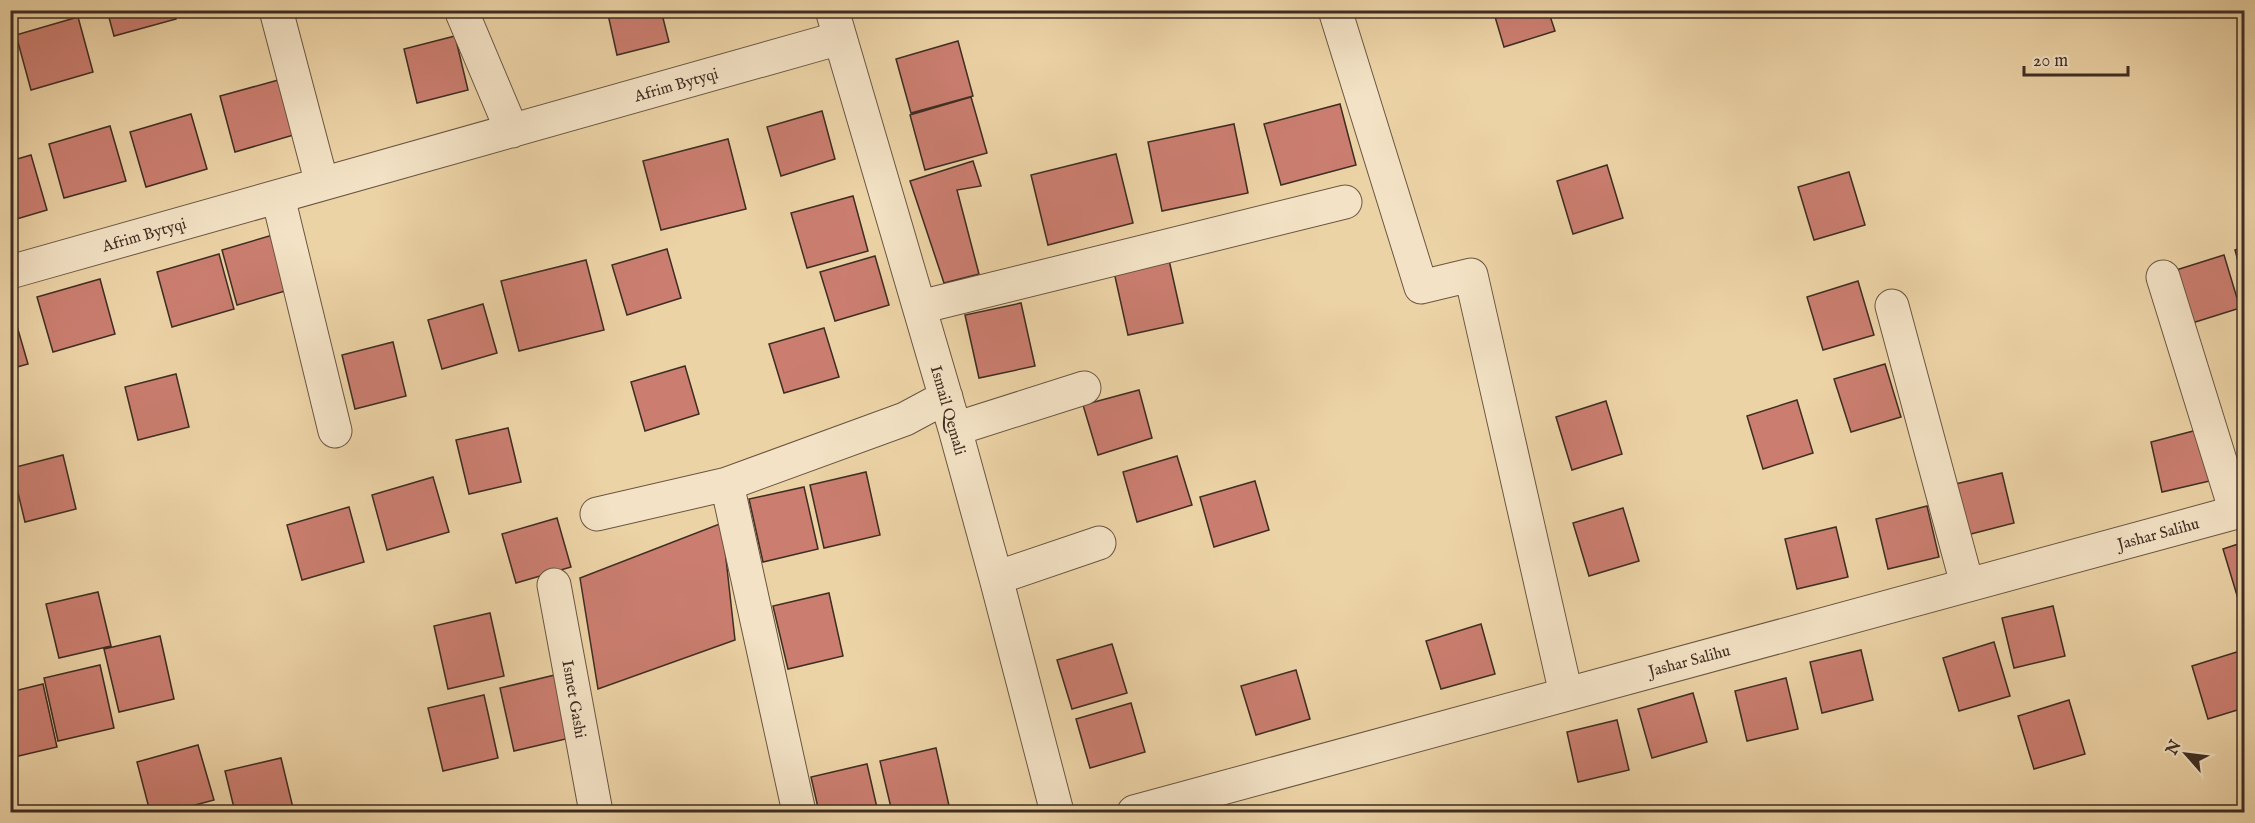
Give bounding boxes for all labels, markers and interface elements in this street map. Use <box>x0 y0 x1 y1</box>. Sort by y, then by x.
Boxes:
scale bar <box>2024 39 2128 77</box>
text: 20 m <box>2033 50 2068 73</box>
street label: Afrim Bytyqi <box>631 64 721 108</box>
street label: Afrim Bytyqi <box>99 214 189 258</box>
street label: Ismail Qemali <box>925 363 969 458</box>
street label: Jashar Salihu <box>2113 514 2202 556</box>
street label: Jashar Salihu <box>1644 641 1733 683</box>
street label: Ismet Gashi <box>556 659 590 740</box>
north arrow <box>2156 724 2216 784</box>
text: N <box>2162 737 2187 760</box>

